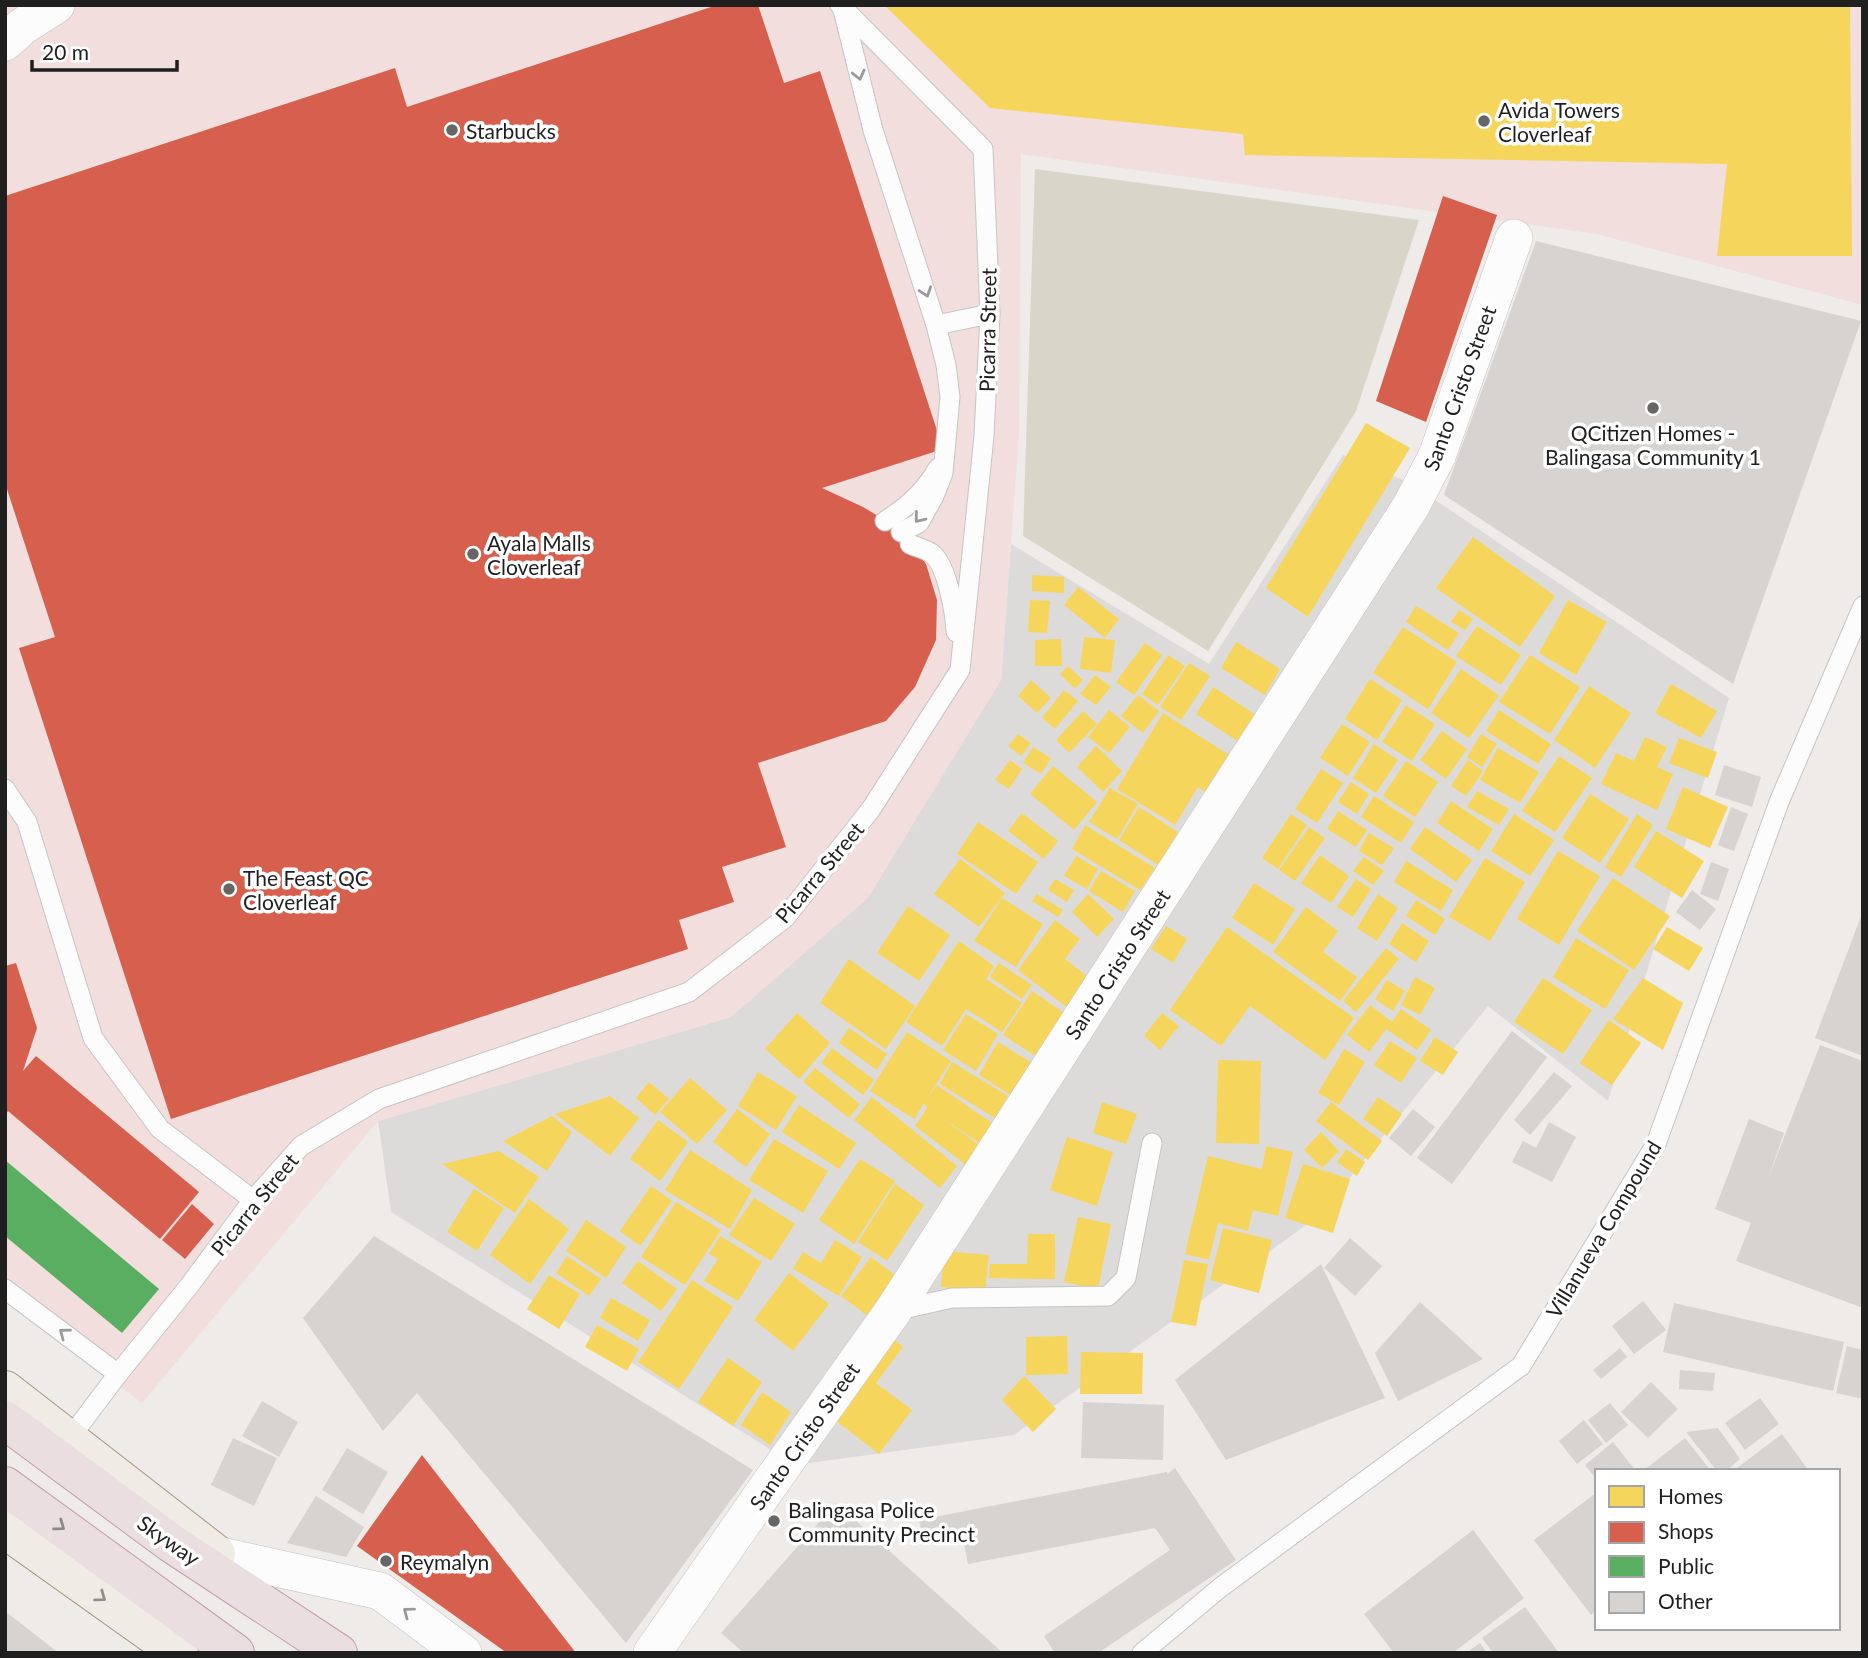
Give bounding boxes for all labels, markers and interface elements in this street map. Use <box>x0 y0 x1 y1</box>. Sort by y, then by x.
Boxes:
scale bar <box>32 28 177 72</box>
text: 20 m <box>42 39 89 64</box>
one-way arrow <box>851 69 865 81</box>
place label: Avida Towers Cloverleaf <box>1498 97 1620 146</box>
marker: Avida Towers Cloverleaf <box>1476 113 1492 129</box>
place label: Starbucks <box>466 118 556 143</box>
marker: Starbucks <box>444 122 460 138</box>
street label: Picarra Street <box>973 267 1001 392</box>
one-way arrow <box>918 286 932 298</box>
street label: Santo Cristo Street <box>1418 302 1501 474</box>
marker: QCitizen Homes - Balingasa Community 1 <box>1645 400 1661 416</box>
place label: QCitizen Homes - Balingasa Community 1 <box>1545 420 1761 469</box>
one-way arrow <box>915 510 928 523</box>
place label: Ayala Malls Cloverleaf <box>487 530 591 579</box>
marker: Ayala Malls Cloverleaf <box>465 546 481 562</box>
street label: Picarra Street <box>769 816 869 928</box>
place label: The Feast QC Cloverleaf <box>243 865 369 914</box>
marker: The Feast QC Cloverleaf <box>221 881 237 897</box>
street label: Santo Cristo Street <box>1059 884 1175 1044</box>
street label: Villanueva Compound <box>1540 1136 1666 1322</box>
street label: Picarra Street <box>205 1147 303 1260</box>
one-way arrow <box>59 1329 72 1341</box>
street label: Santo Cristo Street <box>744 1357 864 1514</box>
legend <box>1595 1469 1840 1630</box>
text: Homes <box>1658 1483 1723 1508</box>
place label: Balingasa Police Community Precinct <box>788 1497 975 1546</box>
street label: Skyway <box>133 1510 205 1570</box>
marker: Balingasa Police Community Precinct <box>766 1513 782 1529</box>
one-way arrow <box>52 1518 65 1531</box>
text: Shops <box>1658 1518 1714 1543</box>
place label: Reymalyn <box>400 1549 489 1574</box>
marker: Reymalyn <box>378 1553 394 1569</box>
text: Public <box>1658 1553 1714 1578</box>
text: Other <box>1658 1588 1713 1613</box>
one-way arrow <box>93 1589 106 1602</box>
one-way arrow <box>403 1608 416 1620</box>

